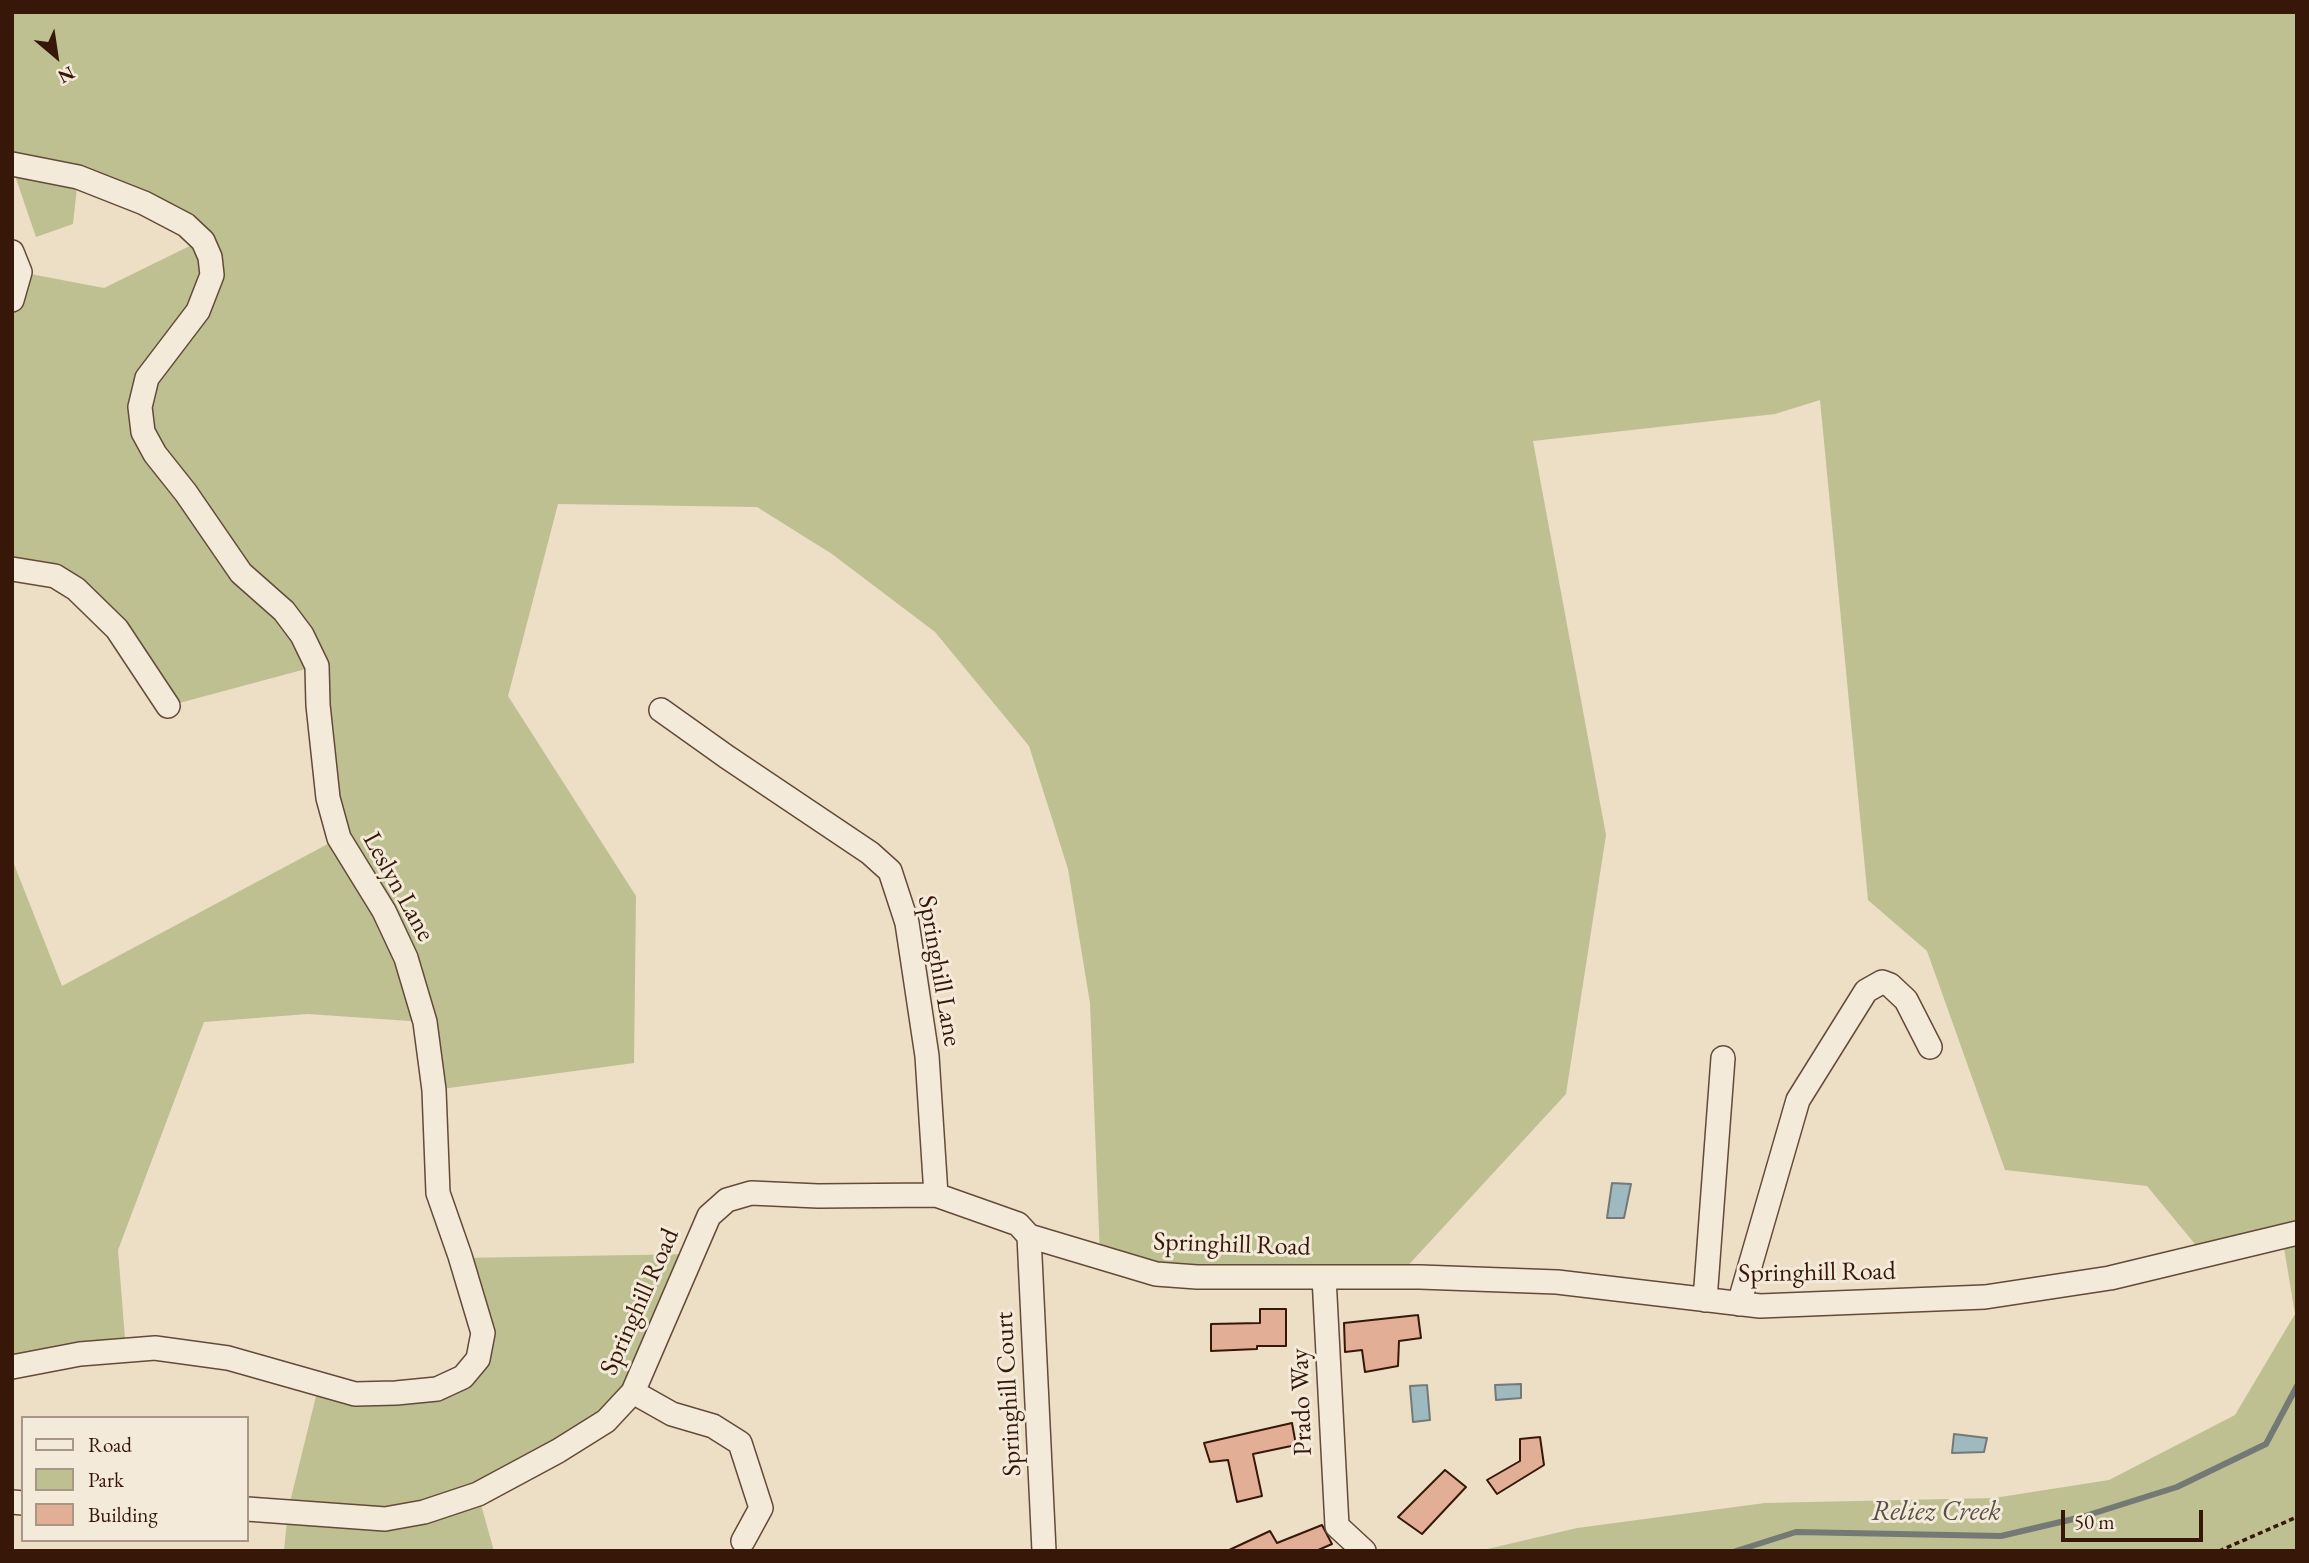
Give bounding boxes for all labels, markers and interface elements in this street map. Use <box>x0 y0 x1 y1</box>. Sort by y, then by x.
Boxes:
north arrow <box>21 21 91 91</box>
text: N <box>54 60 79 89</box>
street label: Leslyn Lane <box>355 827 441 947</box>
street label: Springhill Lane <box>910 893 968 1049</box>
street label: Springhill Road <box>594 1224 686 1380</box>
street label: Springhill Road <box>1153 1227 1311 1263</box>
street label: Springhill Road <box>1738 1256 1896 1290</box>
street label: Springhill Court <box>989 1311 1029 1477</box>
street label: Prado Way <box>1285 1348 1319 1456</box>
legend <box>21 1416 248 1542</box>
text: Road <box>88 1431 132 1458</box>
text: Park <box>88 1466 124 1493</box>
water label: Reliez Creek <box>1871 1495 2001 1529</box>
scale bar <box>2064 1496 2206 1540</box>
text: Building <box>88 1501 158 1528</box>
text: 50 m <box>2074 1508 2115 1535</box>

